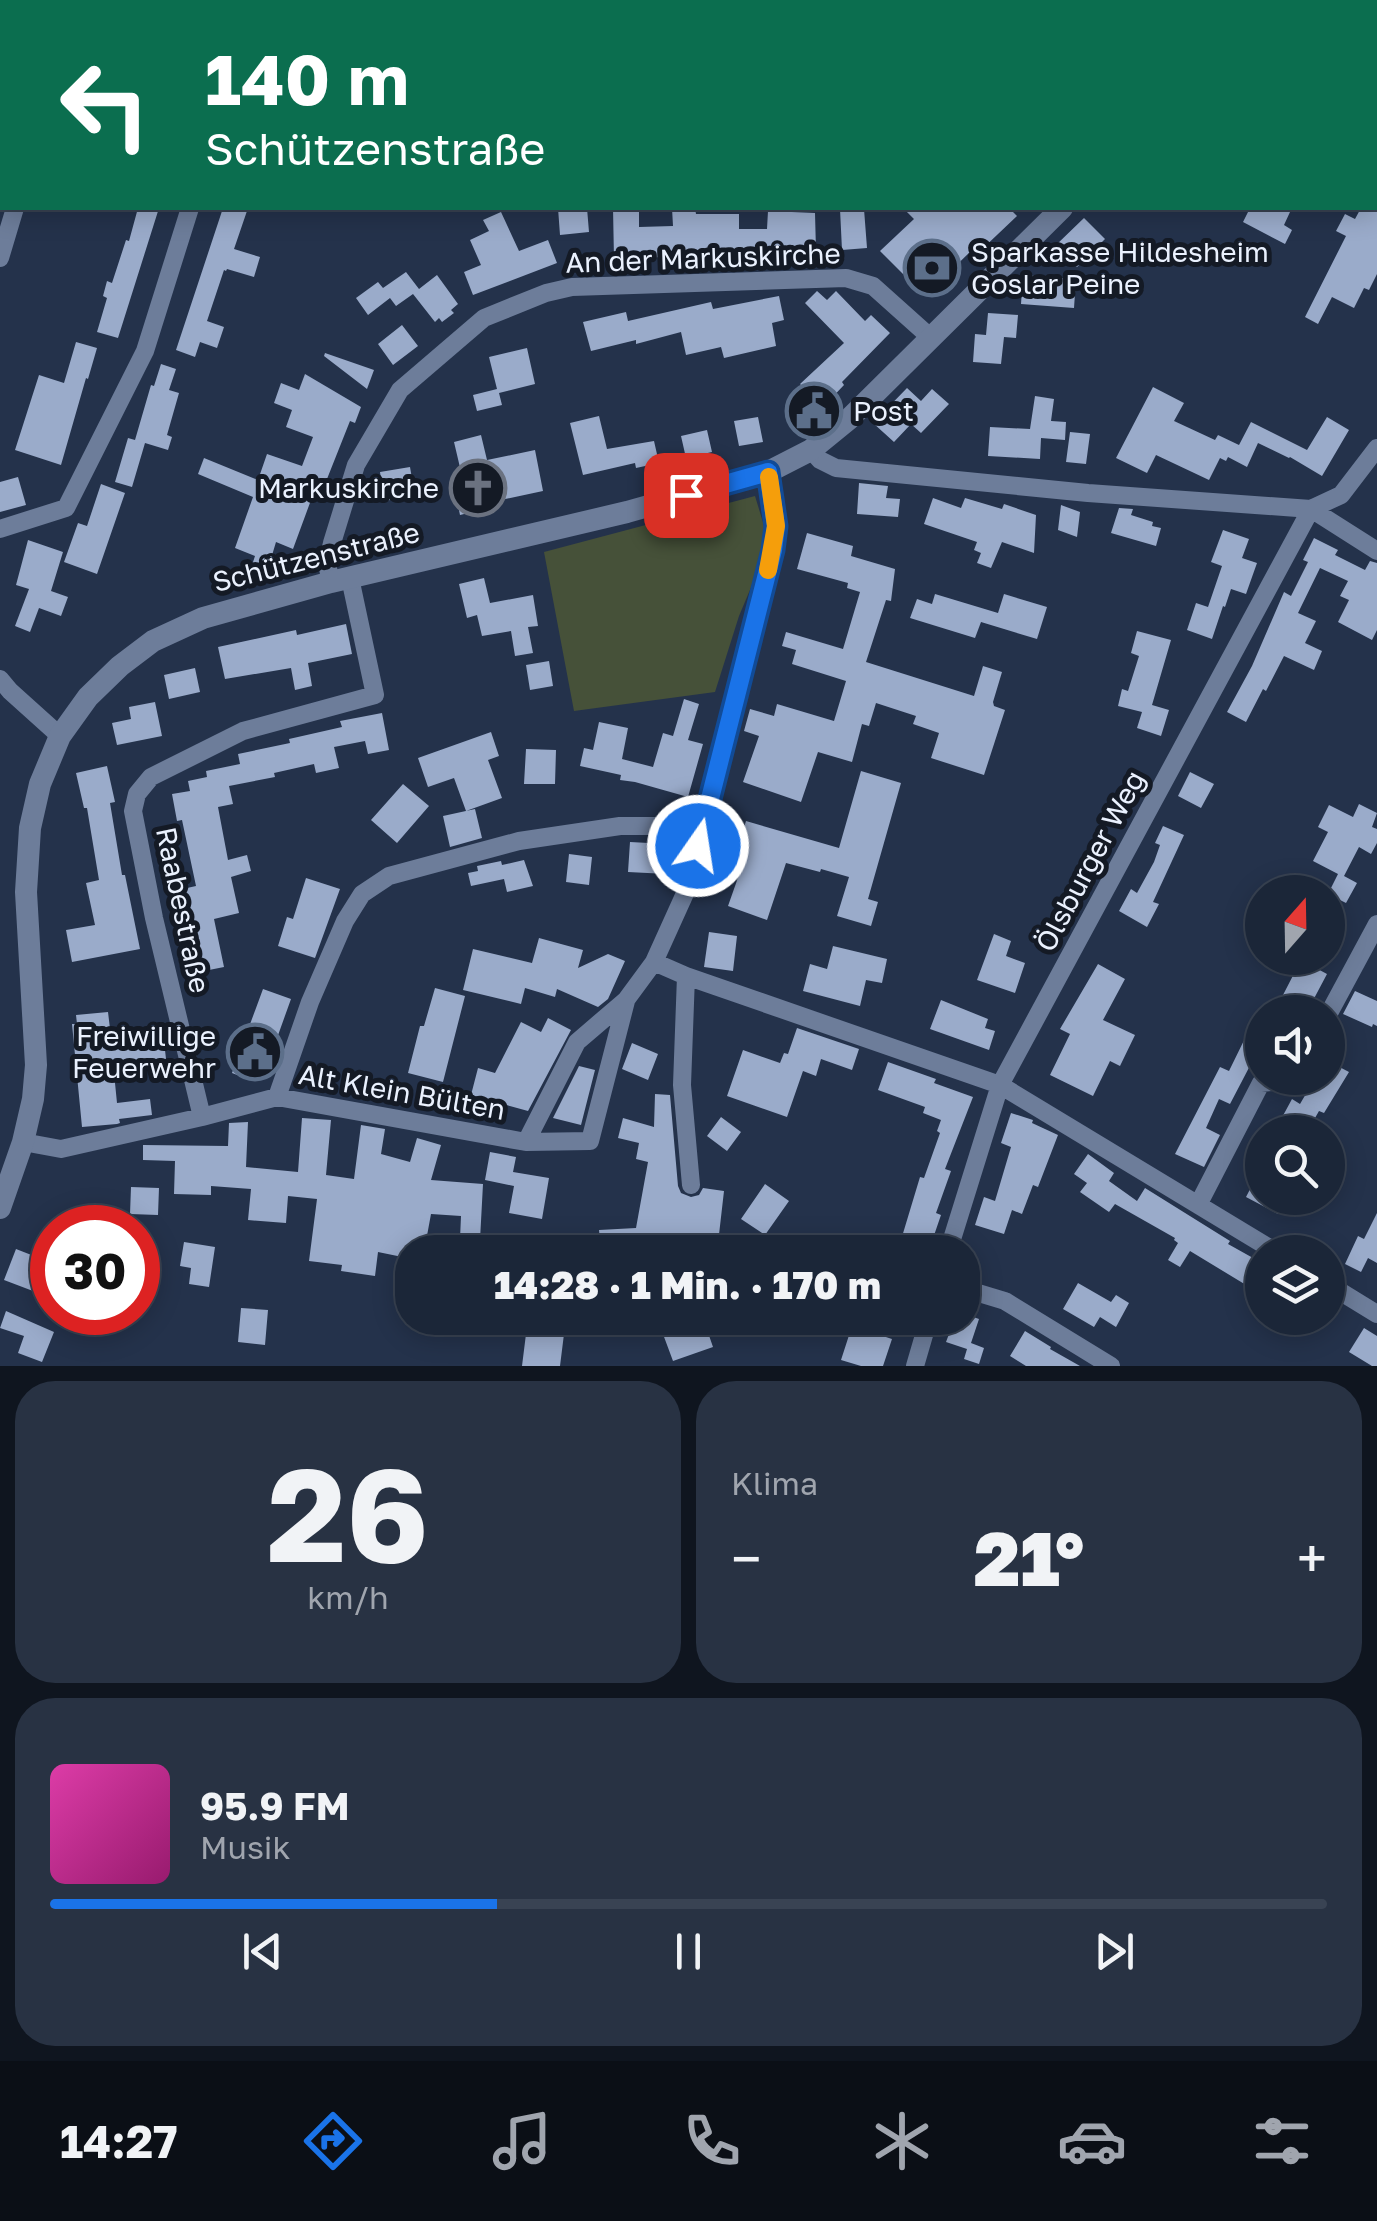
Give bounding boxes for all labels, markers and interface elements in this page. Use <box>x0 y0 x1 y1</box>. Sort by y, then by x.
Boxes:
text: 140 m <box>205 36 409 120</box>
icon: left <box>40 40 170 170</box>
text: Schützenstraße <box>205 121 545 175</box>
place label: Sparkasse Hildesheim Goslar Peine <box>971 235 1269 300</box>
street label: An der Markuskirche <box>565 236 841 279</box>
bank icon: Sparkasse Hildesheim Goslar Peine <box>902 238 962 298</box>
public building icon: Post <box>784 381 844 441</box>
place label: Post <box>853 394 914 427</box>
pin <box>644 453 729 538</box>
church icon: Markuskirche <box>448 458 508 518</box>
icon: arrive <box>659 468 714 523</box>
place label: Markuskirche <box>258 471 439 504</box>
street label: Schützenstraße <box>209 515 423 598</box>
street label: Ölsburger Weg <box>1028 765 1151 957</box>
position arrow <box>646 794 750 898</box>
street label: Raabestraße <box>150 824 217 996</box>
north arrow <box>1245 875 1345 975</box>
map controls <box>1245 875 1345 1335</box>
button: sound <box>1245 995 1345 1095</box>
place label: Freiwillige Feuerwehr <box>72 1019 216 1084</box>
public building icon: Freiwillige Feuerwehr <box>225 1022 285 1082</box>
street label: Alt Klein Bülten <box>296 1057 508 1126</box>
button: search <box>1245 1115 1345 1215</box>
speed limit sign: 30 <box>30 1205 160 1335</box>
button: layers <box>1245 1235 1345 1335</box>
text: 14:28 · 1 Min. · 170 m <box>494 1262 881 1307</box>
text: 26 <box>267 1435 429 1591</box>
text: Klima <box>731 1464 818 1502</box>
text: 21° <box>974 1512 1084 1603</box>
text: − <box>731 1525 761 1591</box>
text: + <box>1297 1525 1327 1591</box>
text: km/h <box>307 1578 389 1616</box>
text: 95.9 FM <box>200 1783 350 1828</box>
text: Musik <box>200 1828 291 1866</box>
icon: previous <box>235 1924 290 1979</box>
icon: pause <box>661 1924 716 1979</box>
icon: next <box>1087 1924 1142 1979</box>
icon: directions <box>298 2106 368 2176</box>
icon: music <box>487 2106 557 2176</box>
icon: phone <box>677 2106 747 2176</box>
icon: climate <box>867 2106 937 2176</box>
icon: car <box>1057 2106 1127 2176</box>
icon: filters <box>1247 2106 1317 2176</box>
text: 14:27 <box>60 2114 178 2168</box>

